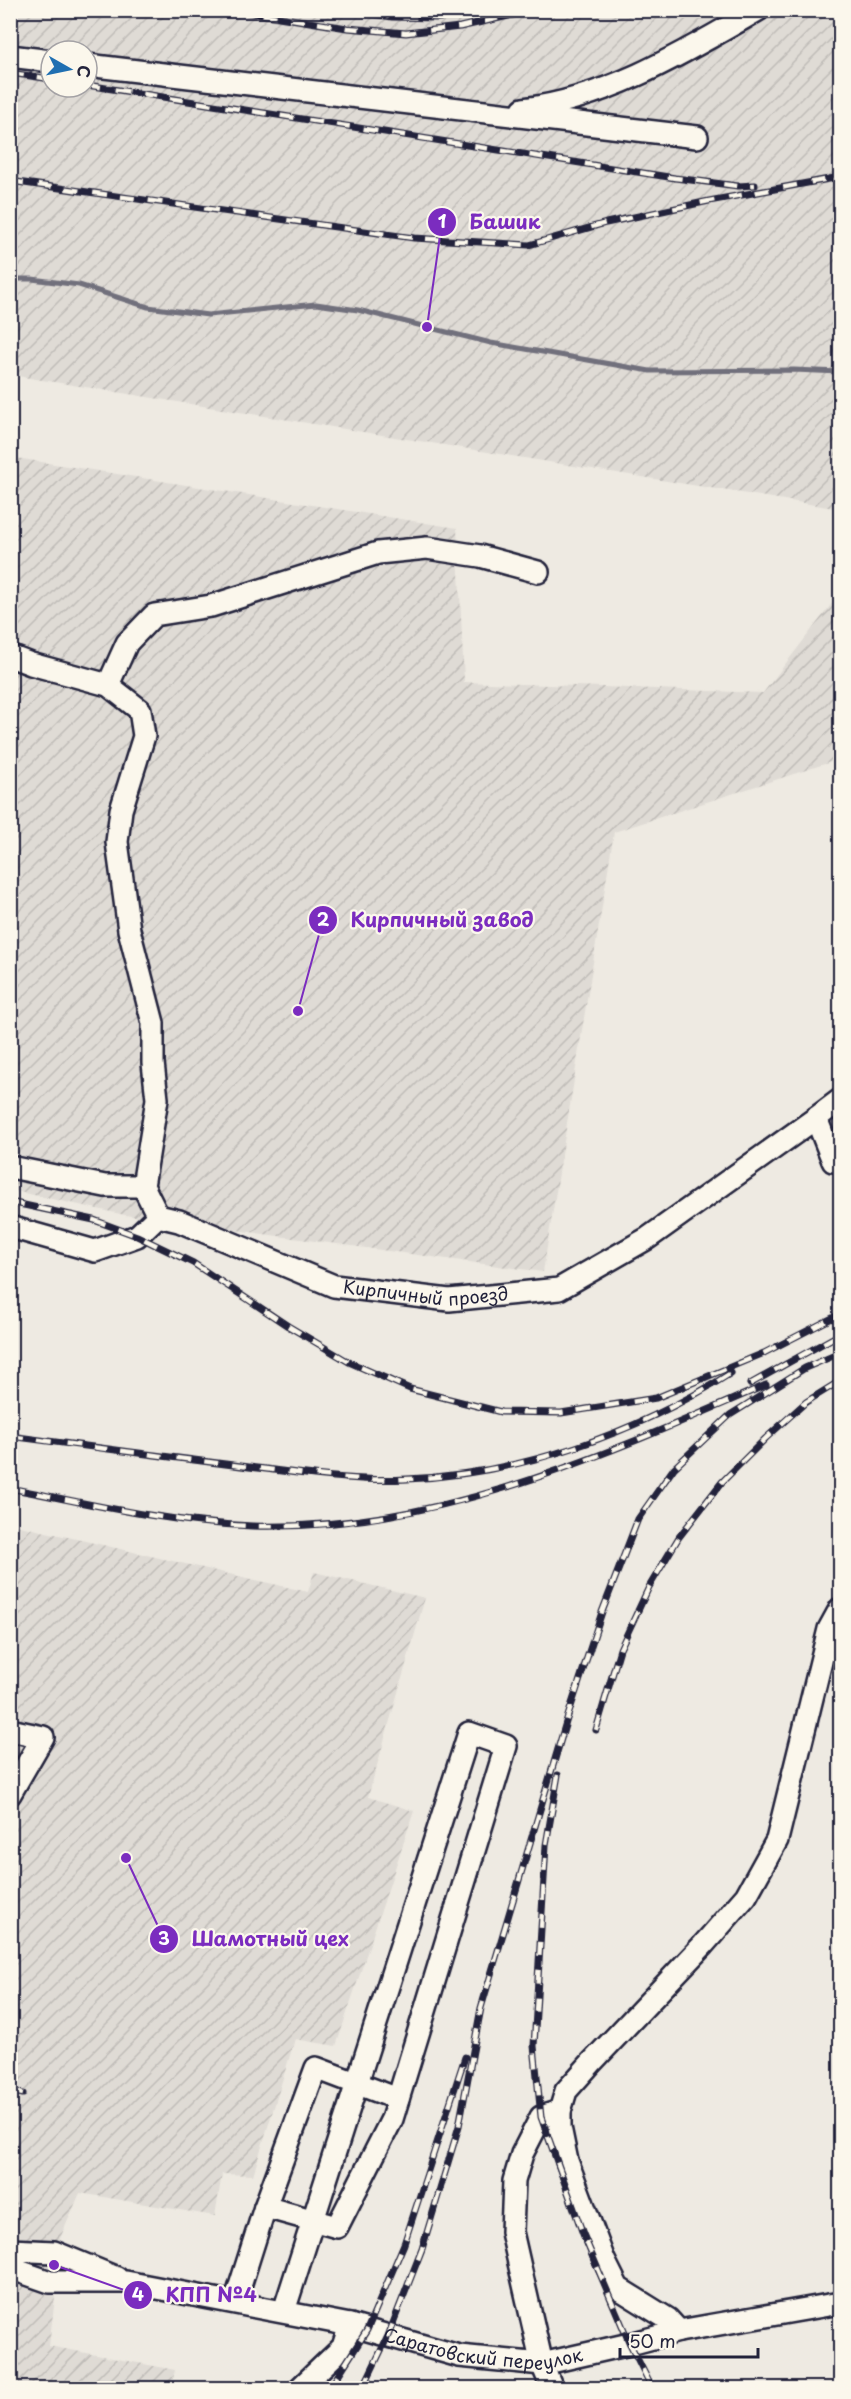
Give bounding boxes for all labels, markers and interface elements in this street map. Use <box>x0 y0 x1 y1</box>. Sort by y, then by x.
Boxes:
north arrow <box>39 39 99 99</box>
text: С <box>72 64 98 79</box>
callout: Башик <box>427 203 552 241</box>
text: Башик <box>469 206 541 236</box>
text: 1 <box>438 207 447 234</box>
callout: Кирпичный завод <box>308 901 545 939</box>
text: Кирпичный завод <box>350 904 534 934</box>
text: 2 <box>317 905 330 932</box>
street label: Кирпичный проезд <box>342 1272 510 1312</box>
callout: Шамотный цех <box>149 1920 360 1958</box>
text: Шамотный цех <box>191 1923 349 1953</box>
text: 3 <box>158 1924 170 1951</box>
callout: КПП №4 <box>123 2276 270 2314</box>
text: КПП №4 <box>165 2279 257 2309</box>
text: 4 <box>132 2280 144 2307</box>
street label: Саратовский переулок <box>380 2320 585 2376</box>
scale bar <box>620 2321 758 2359</box>
text: 50 m <box>629 2327 676 2354</box>

